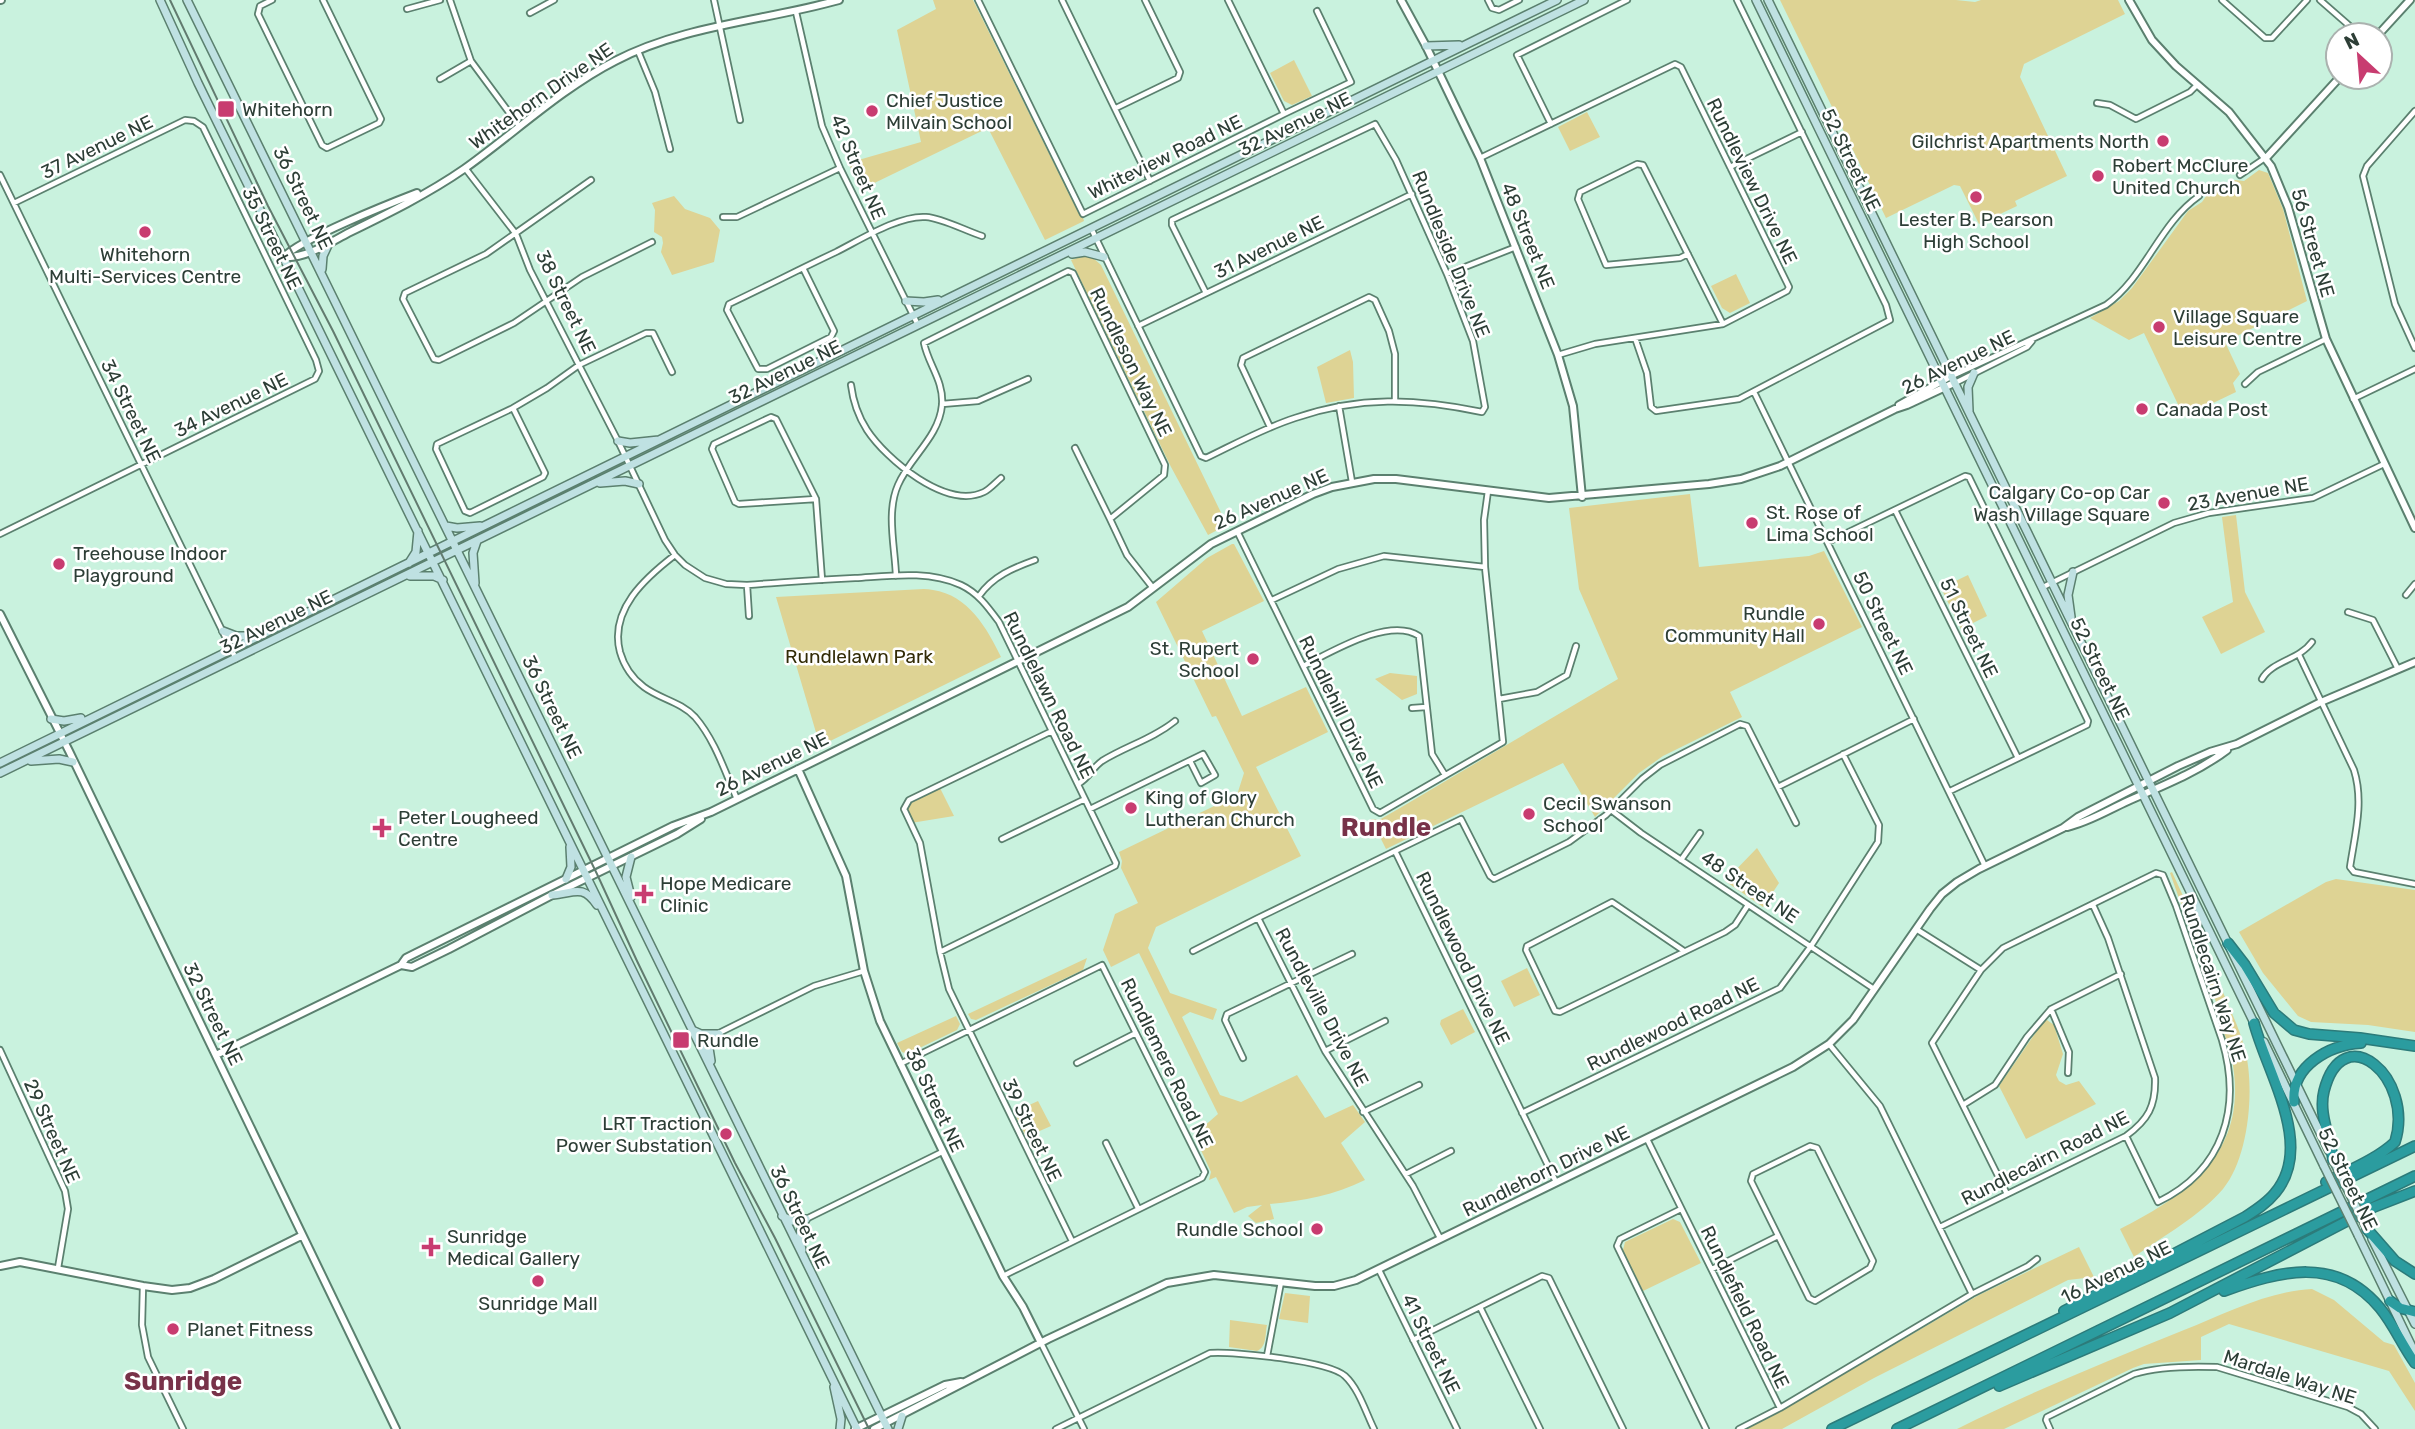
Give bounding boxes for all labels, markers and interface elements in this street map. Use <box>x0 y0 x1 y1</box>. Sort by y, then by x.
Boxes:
north arrow <box>2324 21 2394 91</box>
text: N <box>2341 28 2363 55</box>
street label: Whitehorn Drive NE <box>465 38 617 154</box>
street label: 32 Avenue NE <box>1235 87 1355 161</box>
place label: Chief Justice Milvain School <box>886 89 1012 134</box>
street label: Rundleview Drive NE <box>1702 94 1802 268</box>
place label: Whitehorn <box>242 98 333 121</box>
marker: Whitehorn <box>216 99 236 119</box>
marker: Chief Justice Milvain School <box>864 103 880 119</box>
street label: 52 Street NE <box>1816 105 1886 215</box>
street label: 37 Avenue NE <box>37 110 157 184</box>
street label: Whiteview Road NE <box>1084 110 1246 204</box>
street label: 42 Street NE <box>826 111 890 223</box>
place label: Gilchrist Apartments North <box>1912 130 2149 153</box>
marker: Gilchrist Apartments North <box>2155 133 2171 149</box>
street label: 36 Street NE <box>268 143 338 253</box>
place label: Robert McClure United Church <box>2112 154 2248 199</box>
street label: Rundleside Drive NE <box>1407 167 1495 341</box>
marker: Robert McClure United Church <box>2090 168 2106 184</box>
street label: 48 Street NE <box>1496 179 1560 293</box>
street label: 35 Street NE <box>237 183 307 293</box>
street label: 56 Street NE <box>2287 186 2339 300</box>
marker: Lester B. Pearson High School <box>1968 189 1984 205</box>
place label: Lester B. Pearson High School <box>1899 208 2053 253</box>
street label: 31 Avenue NE <box>1210 211 1328 283</box>
marker: Whitehorn Multi-Services Centre <box>137 224 153 240</box>
place label: Whitehorn Multi-Services Centre <box>49 243 241 288</box>
street label: 38 Street NE <box>531 246 601 358</box>
street label: Rundleson Way NE <box>1085 284 1177 440</box>
place label: Village Square Leisure Centre <box>2173 305 2302 350</box>
marker: Village Square Leisure Centre <box>2151 319 2167 335</box>
street label: 26 Avenue NE <box>1898 325 2018 399</box>
street label: 32 Avenue NE <box>725 335 845 409</box>
street label: 34 Street NE <box>96 356 166 466</box>
street label: 34 Avenue NE <box>171 368 291 442</box>
place label: Canada Post <box>2156 398 2268 421</box>
marker: Canada Post <box>2134 401 2150 417</box>
street label: 26 Avenue NE <box>1210 464 1332 534</box>
street label: 23 Avenue NE <box>2186 472 2310 516</box>
place label: Calgary Co-op Car Wash Village Square <box>1973 481 2151 526</box>
marker: Calgary Co-op Car Wash Village Square <box>2156 495 2172 511</box>
place label: St. Rose of Lima School <box>1766 501 1874 546</box>
marker: St. Rose of Lima School <box>1744 515 1760 531</box>
place label: Treehouse Indoor Playground <box>73 542 227 587</box>
marker: Treehouse Indoor Playground <box>51 556 67 572</box>
street label: 50 Street NE <box>1848 567 1918 679</box>
street label: 51 Street NE <box>1935 574 2003 682</box>
street label: 32 Avenue NE <box>216 585 336 659</box>
place label: Rundle Community Hall <box>1665 602 1805 647</box>
street label: Rundlelawn Road NE <box>999 608 1099 782</box>
street label: 52 Street NE <box>2065 614 2135 724</box>
marker: Rundle Community Hall <box>1811 616 1827 632</box>
street label: Rundlehill Drive NE <box>1294 632 1388 792</box>
place label: St. Rupert School <box>1150 637 1240 682</box>
park label: Rundlelawn Park <box>785 645 933 668</box>
marker: St. Rupert School <box>1245 651 1261 667</box>
street label: 36 Street NE <box>517 652 587 762</box>
street label: 26 Avenue NE <box>712 727 832 801</box>
place label: King of Glory Lutheran Church <box>1145 786 1295 831</box>
place label: Cecil Swanson School <box>1543 792 1672 837</box>
marker: King of Glory Lutheran Church <box>1123 800 1139 816</box>
place label: Peter Lougheed Centre <box>398 806 539 851</box>
marker: Cecil Swanson School <box>1521 806 1537 822</box>
district label: Rundle <box>1341 812 1431 843</box>
marker: Peter Lougheed Centre <box>372 818 392 838</box>
street label: 48 Street NE <box>1697 846 1803 928</box>
street label: Rundlewood Drive NE <box>1411 868 1515 1048</box>
place label: Hope Medicare Clinic <box>660 872 791 917</box>
marker: Hope Medicare Clinic <box>634 884 654 904</box>
street label: Rundlecairn Way NE <box>2175 891 2251 1065</box>
street label: Rundleville Drive NE <box>1270 924 1374 1090</box>
street label: 32 Street NE <box>178 959 248 1069</box>
street label: Rundlewood Road NE <box>1583 972 1763 1076</box>
street label: Rundlemere Road NE <box>1116 974 1218 1152</box>
place label: Rundle <box>697 1029 759 1052</box>
marker: Rundle <box>671 1030 691 1050</box>
street label: 38 Street NE <box>901 1044 969 1156</box>
street label: 29 Street NE <box>19 1075 85 1187</box>
street label: 39 Street NE <box>997 1075 1067 1185</box>
street label: Rundlecairn Road NE <box>1957 1106 2133 1210</box>
place label: LRT Traction Power Substation <box>556 1112 712 1157</box>
street label: Rundlehorn Drive NE <box>1459 1121 1633 1221</box>
street label: 52 Street NE <box>2313 1124 2383 1234</box>
marker: LRT Traction Power Substation <box>718 1126 734 1142</box>
street label: 36 Street NE <box>765 1162 835 1272</box>
place label: Rundle School <box>1176 1218 1303 1241</box>
marker: Rundle School <box>1309 1221 1325 1237</box>
street label: Rundlefield Road NE <box>1696 1222 1794 1392</box>
place label: Sunridge Medical Gallery <box>447 1225 580 1270</box>
street label: 16 Avenue NE <box>2057 1235 2175 1309</box>
marker: Sunridge Medical Gallery <box>421 1237 441 1257</box>
marker: Sunridge Mall <box>530 1273 546 1289</box>
street label: 41 Street NE <box>1397 1290 1465 1398</box>
place label: Sunridge Mall <box>478 1292 598 1315</box>
place label: Planet Fitness <box>187 1318 313 1341</box>
marker: Planet Fitness <box>165 1321 181 1337</box>
street label: Mardale Way NE <box>2221 1345 2359 1409</box>
district label: Sunridge <box>124 1366 242 1397</box>

